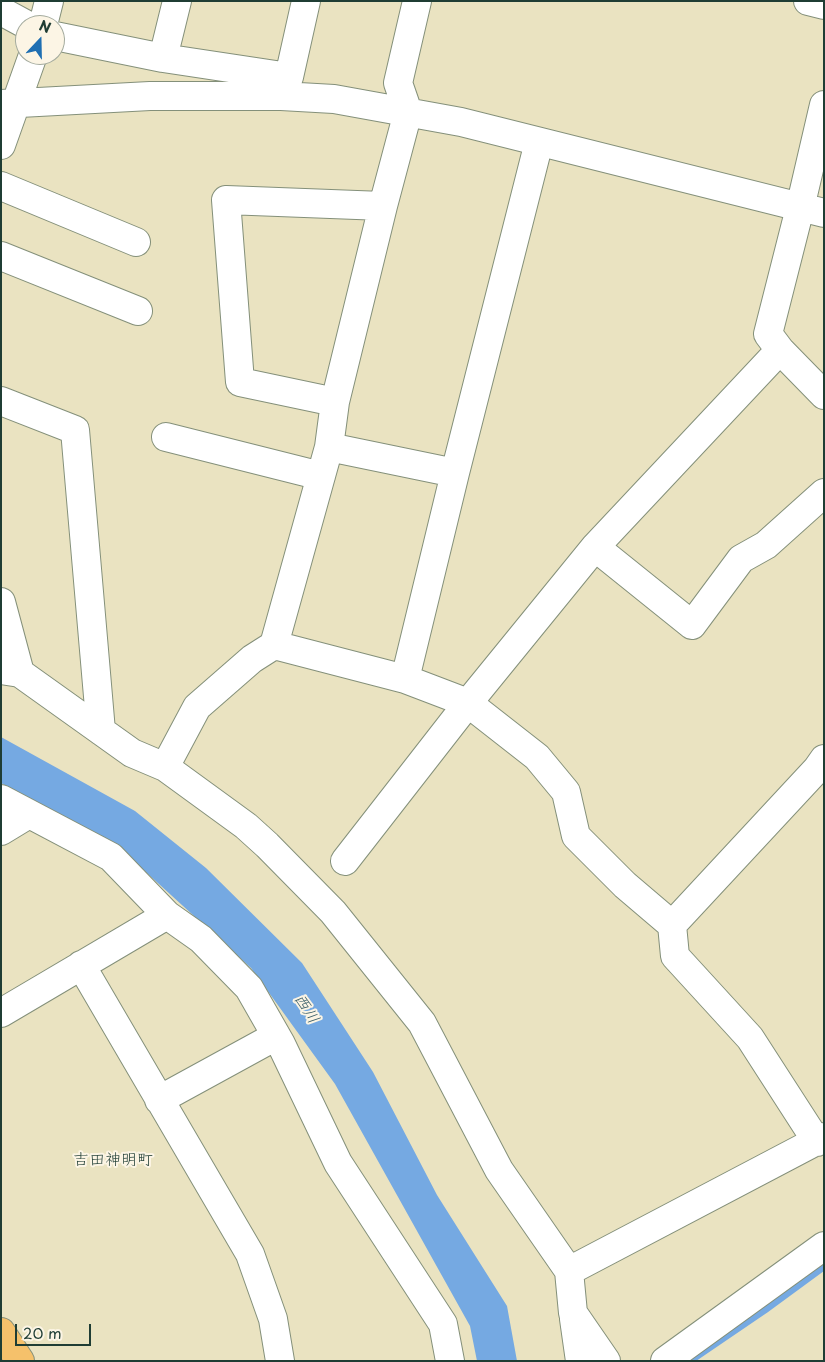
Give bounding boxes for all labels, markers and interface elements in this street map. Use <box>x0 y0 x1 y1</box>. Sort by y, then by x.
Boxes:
north arrow <box>15 15 65 65</box>
text: N <box>36 15 54 38</box>
water label: 西川 <box>289 990 323 1028</box>
district label: 吉田神明町 <box>73 1151 153 1171</box>
scale bar <box>18 1314 94 1346</box>
text: 20 m <box>23 1321 62 1344</box>

